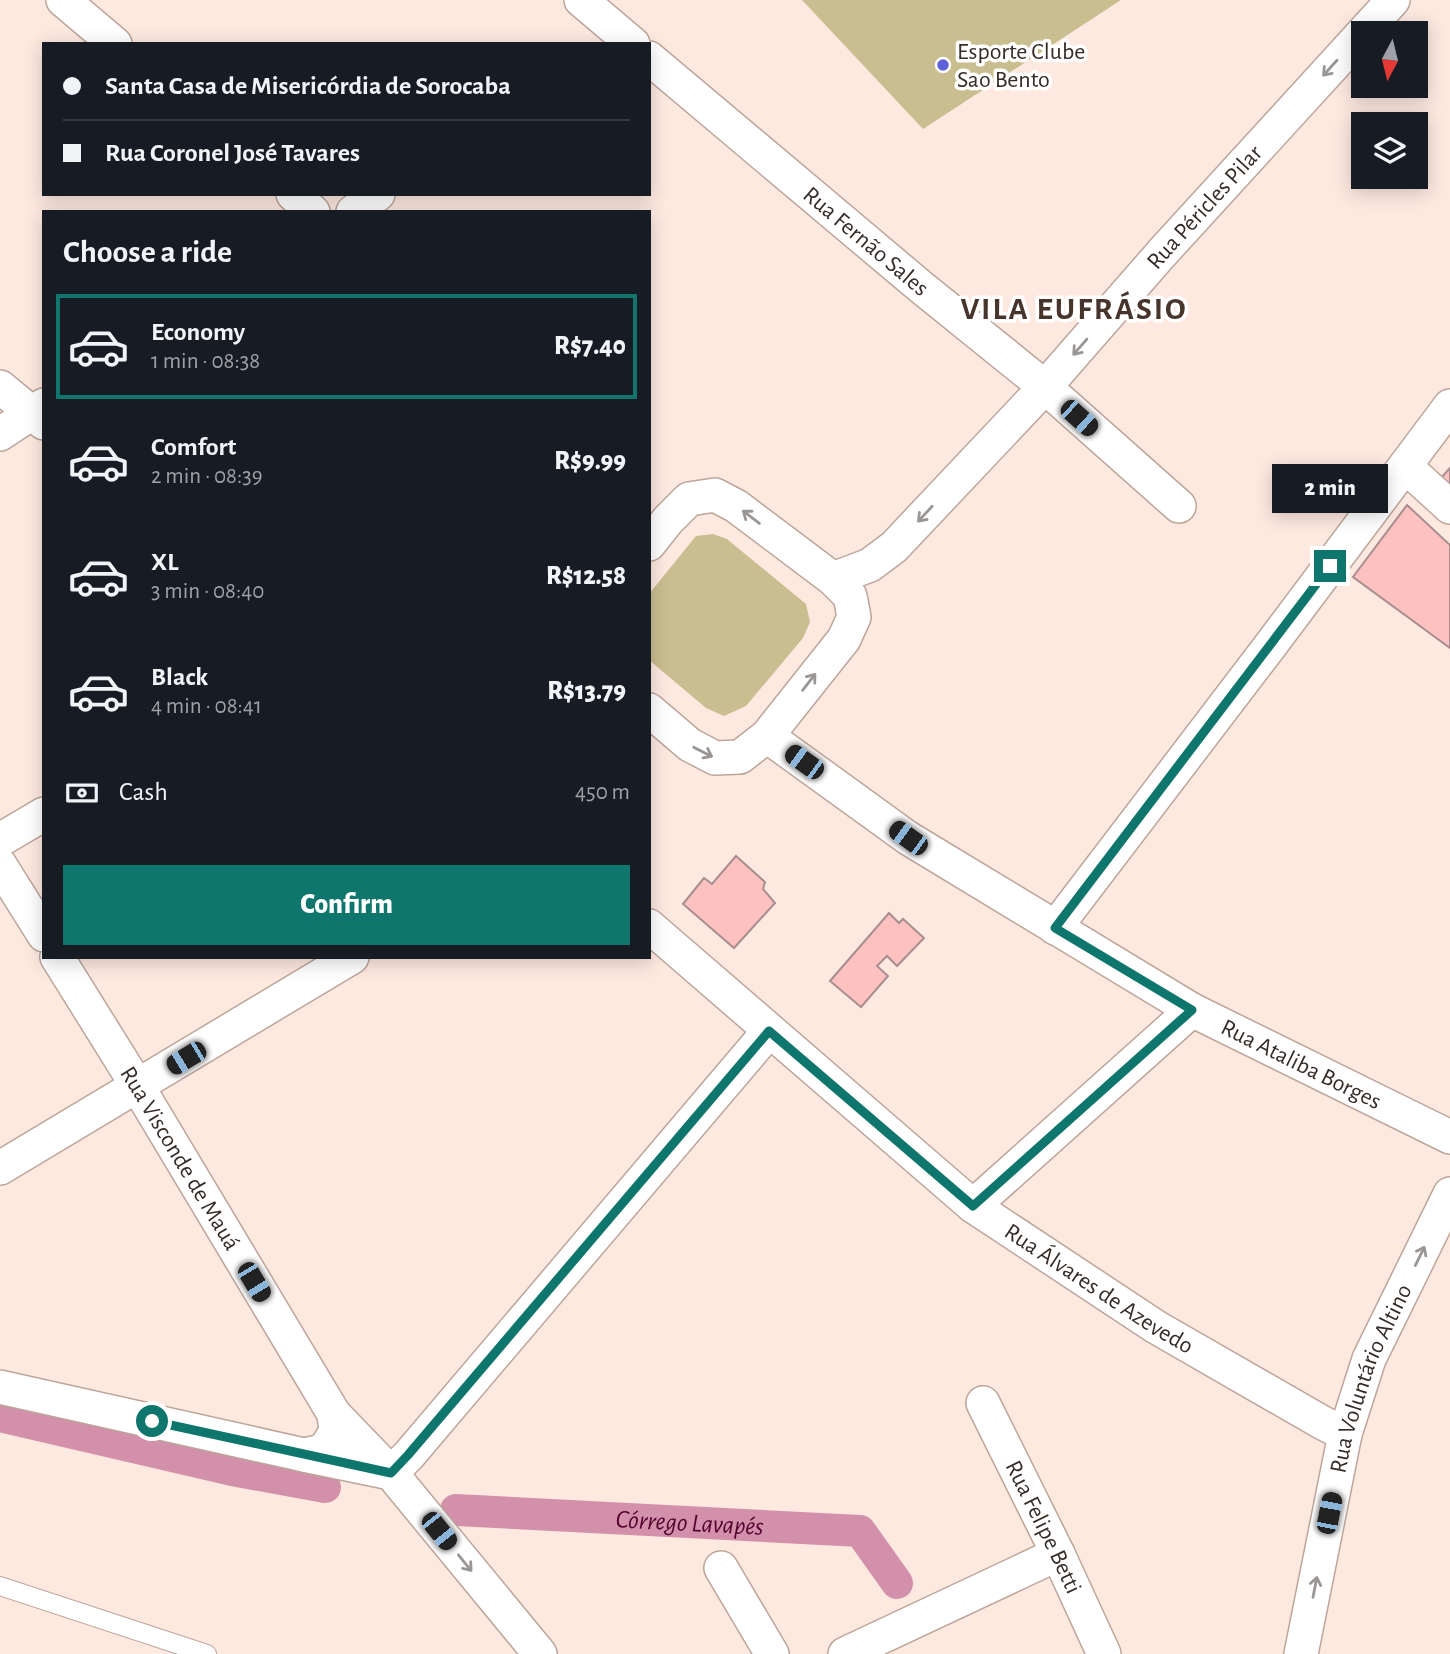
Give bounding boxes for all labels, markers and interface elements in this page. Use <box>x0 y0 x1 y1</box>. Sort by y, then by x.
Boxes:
north arrow <box>1351 21 1428 98</box>
map controls <box>1351 21 1428 189</box>
place label: Esporte Clube Sao Bento <box>957 40 1085 92</box>
marker: Esporte Clube Sao Bento <box>935 57 951 73</box>
one-way arrow <box>1322 59 1338 77</box>
text: Santa Casa de Misericórdia de Sorocaba <box>105 73 511 99</box>
button: layers <box>1351 112 1428 189</box>
text: Rua Coronel José Tavares <box>105 140 360 166</box>
street label: Rua Péricles Pilar <box>1143 141 1267 274</box>
street label: Rua Fernão Sales <box>798 182 933 301</box>
text: Choose a ride <box>63 236 232 268</box>
district label: VILA EUFRÁSIO <box>960 291 1188 325</box>
icon: car <box>67 315 130 378</box>
text: Economy <box>151 319 245 345</box>
text: R$7.40 <box>554 333 626 359</box>
one-way arrow <box>1072 338 1088 356</box>
text: 1 min · 08:38 <box>151 350 260 373</box>
car <box>1057 396 1102 440</box>
icon: car <box>67 430 130 493</box>
text: Comfort <box>151 434 236 460</box>
text: R$9.99 <box>554 448 626 474</box>
callout: 2 min <box>1272 464 1388 514</box>
text: 2 min · 08:39 <box>151 465 263 488</box>
text: 2 min <box>1304 477 1356 500</box>
one-way arrow <box>917 505 934 522</box>
one-way arrow <box>741 510 760 525</box>
icon: car <box>67 545 130 608</box>
text: XL <box>151 549 178 575</box>
route end <box>1314 550 1346 582</box>
text: R$12.58 <box>546 563 626 589</box>
text: 3 min · 08:40 <box>151 580 264 603</box>
icon: car <box>67 660 130 723</box>
text: Black <box>151 664 208 690</box>
one-way arrow <box>802 673 817 692</box>
text: R$13.79 <box>547 678 626 704</box>
text: 4 min · 08:41 <box>151 695 262 718</box>
car <box>781 741 828 783</box>
one-way arrow <box>692 745 713 759</box>
icon: cash <box>63 774 101 812</box>
text: Cash <box>119 779 168 805</box>
text: 450 m <box>575 781 630 804</box>
car <box>885 817 932 859</box>
button: Confirm <box>63 865 630 945</box>
street label: Rua Ataliba Borges <box>1217 1015 1385 1114</box>
car <box>163 1038 210 1078</box>
street label: Rua Visconde de Mauá <box>115 1062 244 1255</box>
street label: Rua Álvares de Azevedo <box>1000 1219 1197 1359</box>
one-way arrow <box>1414 1246 1427 1267</box>
car <box>235 1259 274 1305</box>
street label: Rua Voluntário Altino <box>1326 1281 1417 1475</box>
route start <box>136 1405 168 1437</box>
street label: Rua Felipe Betti <box>1001 1457 1085 1597</box>
car <box>1315 1490 1344 1536</box>
water label: Córrego Lavapés <box>615 1506 764 1540</box>
car <box>418 1508 461 1554</box>
one-way arrow <box>457 1554 473 1572</box>
one-way arrow <box>1308 1576 1322 1599</box>

